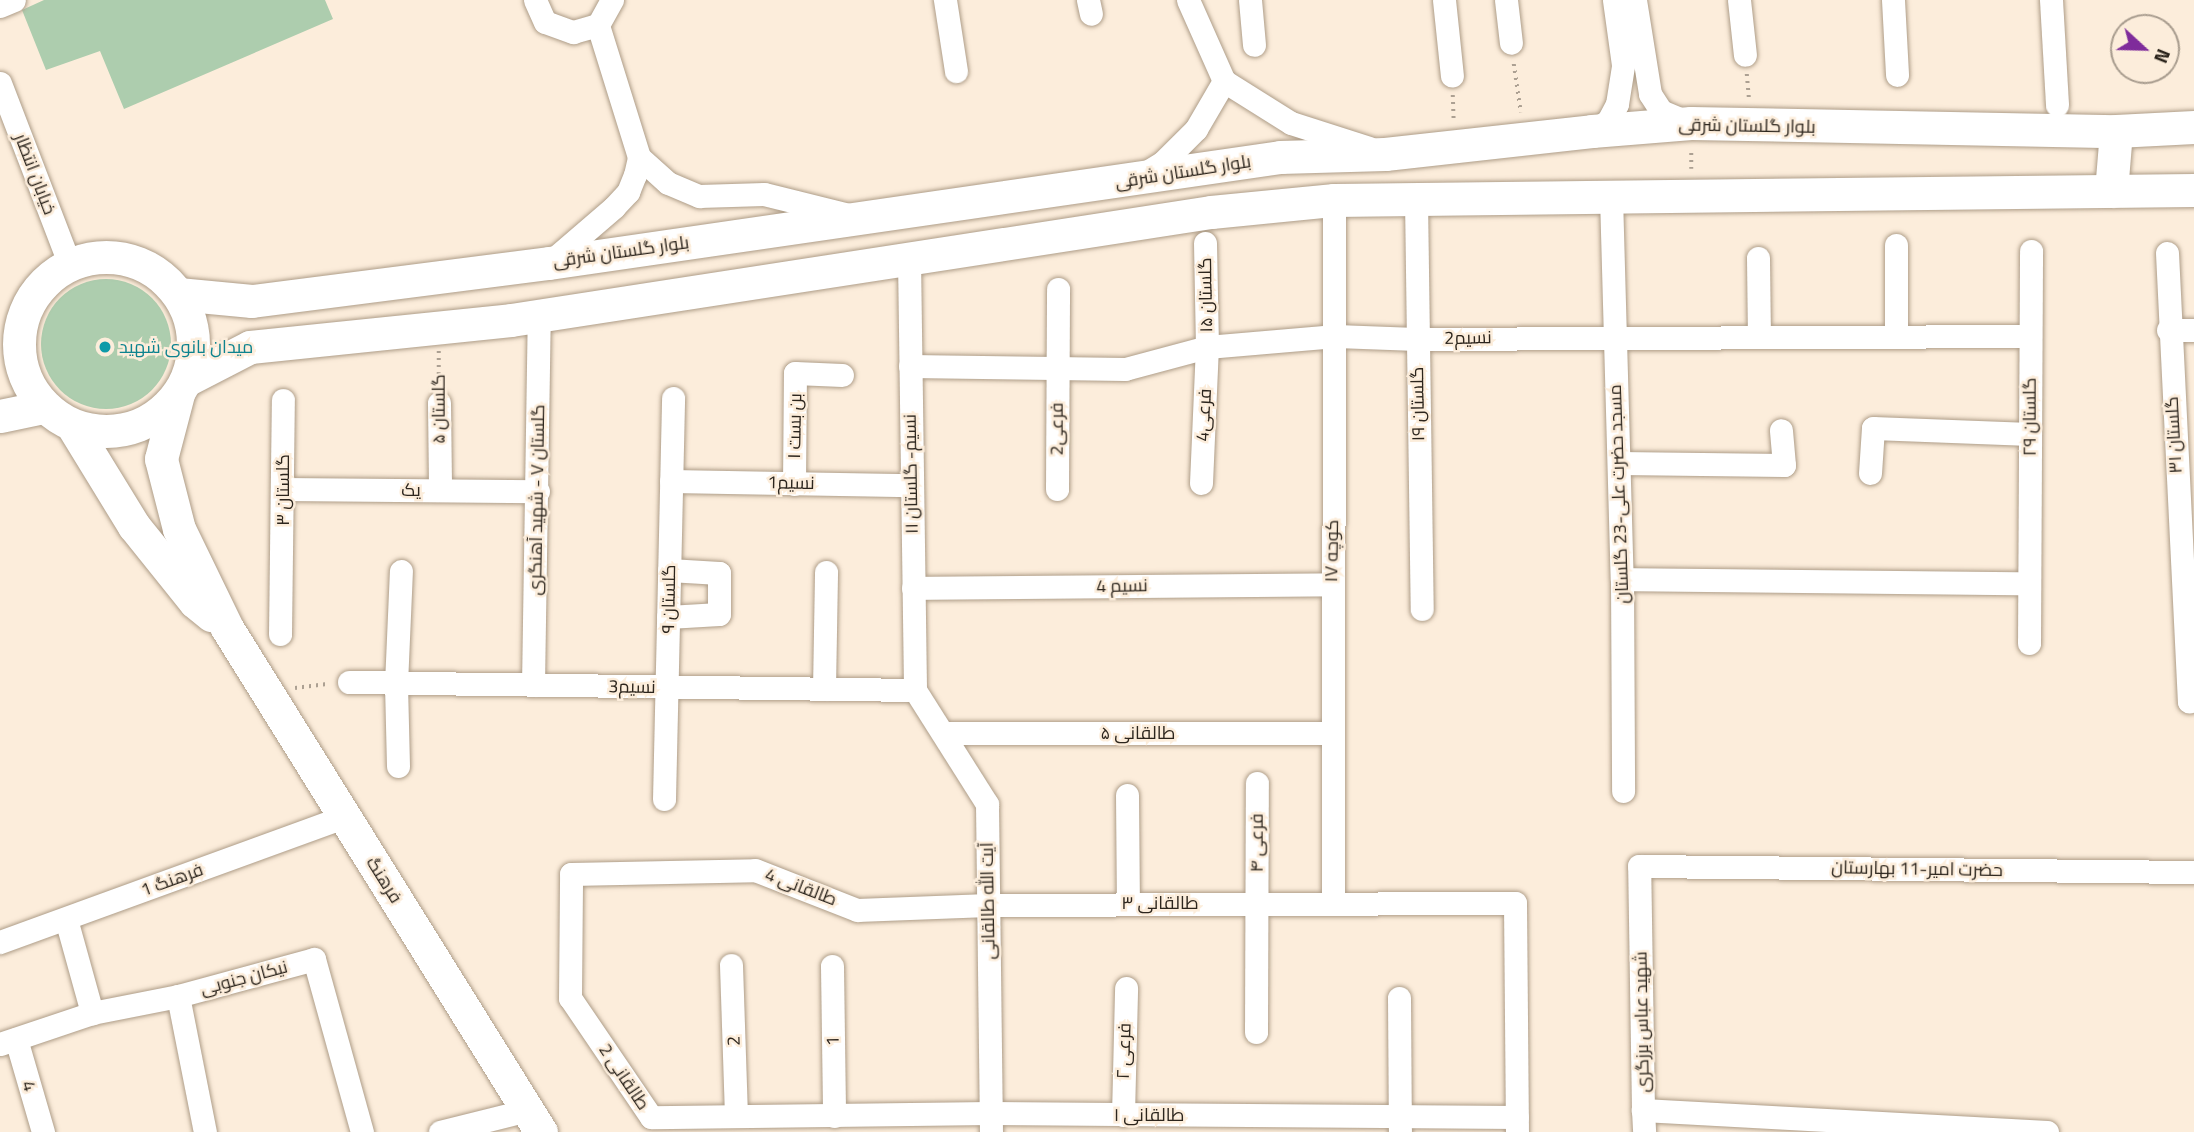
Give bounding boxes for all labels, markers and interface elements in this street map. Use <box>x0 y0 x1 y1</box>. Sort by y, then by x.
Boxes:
north arrow <box>2110 14 2180 84</box>
text: N <box>2147 45 2179 68</box>
street label: بلوار گلستان شرقی <box>1678 114 1816 138</box>
street label: خیابان انتظار <box>10 130 60 218</box>
street label: بلوار گلستان شرقی <box>1114 151 1252 193</box>
street label: بلوار گلستان شرقی <box>552 232 690 272</box>
street label: گلستان ۱۵ <box>1195 257 1217 333</box>
street label: نسیم2 <box>1444 327 1492 349</box>
place label: میدان بانوی شهید <box>119 336 253 358</box>
marker: میدان بانوی شهید <box>97 339 113 355</box>
street label: گلستان ۱۹ <box>1407 367 1429 441</box>
street label: گلستان ۵ <box>428 374 450 444</box>
street label: گلستان ۲۹ <box>2019 378 2041 456</box>
street label: مسجد حضرت علی-23 گلستان <box>1604 384 1634 604</box>
street label: فرعی4 <box>1192 388 1216 442</box>
street label: بن بست ۱ <box>784 393 806 459</box>
street label: گلستان ۳۱ <box>2161 396 2187 474</box>
street label: فرعی2 <box>1046 403 1068 455</box>
street label: گلستان ۷ - شهید آهنگری <box>525 404 549 596</box>
street label: نسیم- گلستان ۱۱ <box>899 414 923 534</box>
street label: گلستان ۳ <box>272 454 294 526</box>
street label: نسیم1 <box>767 472 815 494</box>
street label: یک <box>401 479 421 501</box>
street label: کوچه ۱۷ <box>1321 519 1343 583</box>
street label: گلستان ۹ <box>658 564 680 634</box>
street label: نسیم 4 <box>1096 575 1148 597</box>
street label: نسیم3 <box>608 676 656 698</box>
street label: طالقانی ۵ <box>1101 722 1175 744</box>
street label: فرعی ۴ <box>1246 814 1268 872</box>
street label: آیت الله طالقانی <box>976 842 1000 960</box>
street label: فرهنگ <box>361 853 407 907</box>
street label: حضرت امیر-11 بهارستان <box>1831 857 2003 881</box>
street label: فرهنگ 1 <box>138 859 206 901</box>
street label: طالقانی 4 <box>762 863 840 911</box>
street label: طالقانی ۳ <box>1121 892 1199 914</box>
street label: شهید عباس برزگری <box>1630 951 1654 1093</box>
street label: نیکان جنوبی <box>198 956 290 1000</box>
street label: فرعی ۲ <box>1112 1022 1136 1080</box>
street label: 2 <box>723 1036 745 1046</box>
street label: 1 <box>822 1036 844 1046</box>
street label: طالقانی 2 <box>594 1040 654 1114</box>
street label: 4 <box>17 1078 41 1094</box>
street label: طالقانی ۱ <box>1114 1104 1184 1126</box>

